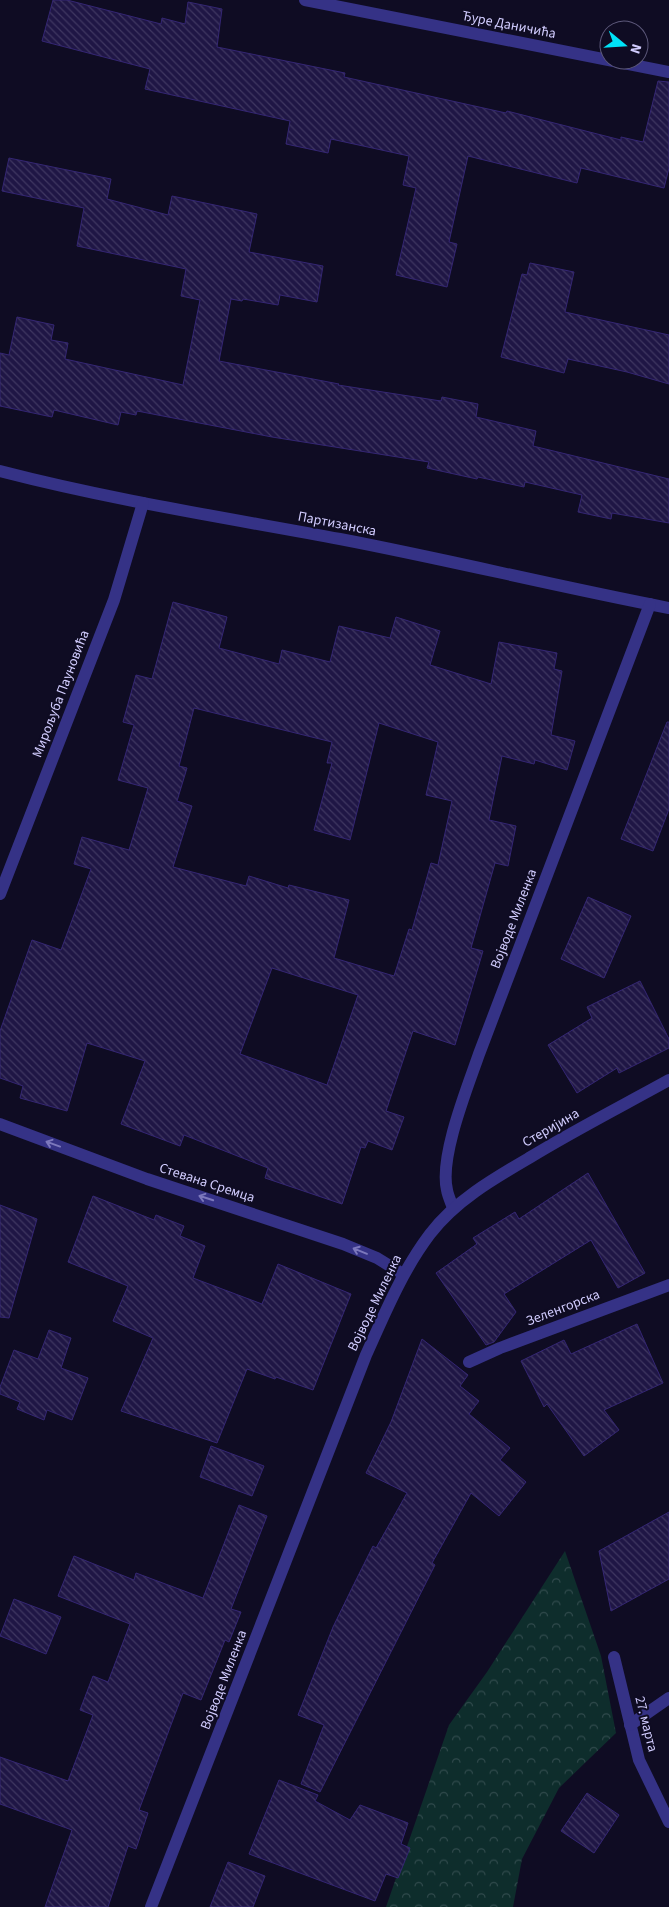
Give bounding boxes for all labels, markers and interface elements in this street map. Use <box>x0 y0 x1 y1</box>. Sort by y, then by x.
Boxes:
street label: Ђуре Даничића <box>460 6 558 44</box>
north arrow <box>599 20 649 70</box>
text: N <box>624 41 646 56</box>
street label: Партизанска <box>296 507 378 541</box>
street label: Мирољуба Пауновића <box>27 627 95 761</box>
street label: Војводе Миленка <box>486 866 542 972</box>
street label: Стеријина <box>519 1104 583 1152</box>
one-way arrow <box>46 1139 62 1148</box>
street label: Стевана Сремца <box>157 1158 257 1208</box>
one-way arrow <box>199 1193 215 1203</box>
one-way arrow <box>353 1246 368 1255</box>
street label: Војводе Миленка <box>343 1251 407 1355</box>
street label: Зеленгорска <box>523 1285 603 1331</box>
street label: Војводе Миленка <box>196 1627 252 1733</box>
street label: 27. марта <box>629 1694 663 1754</box>

